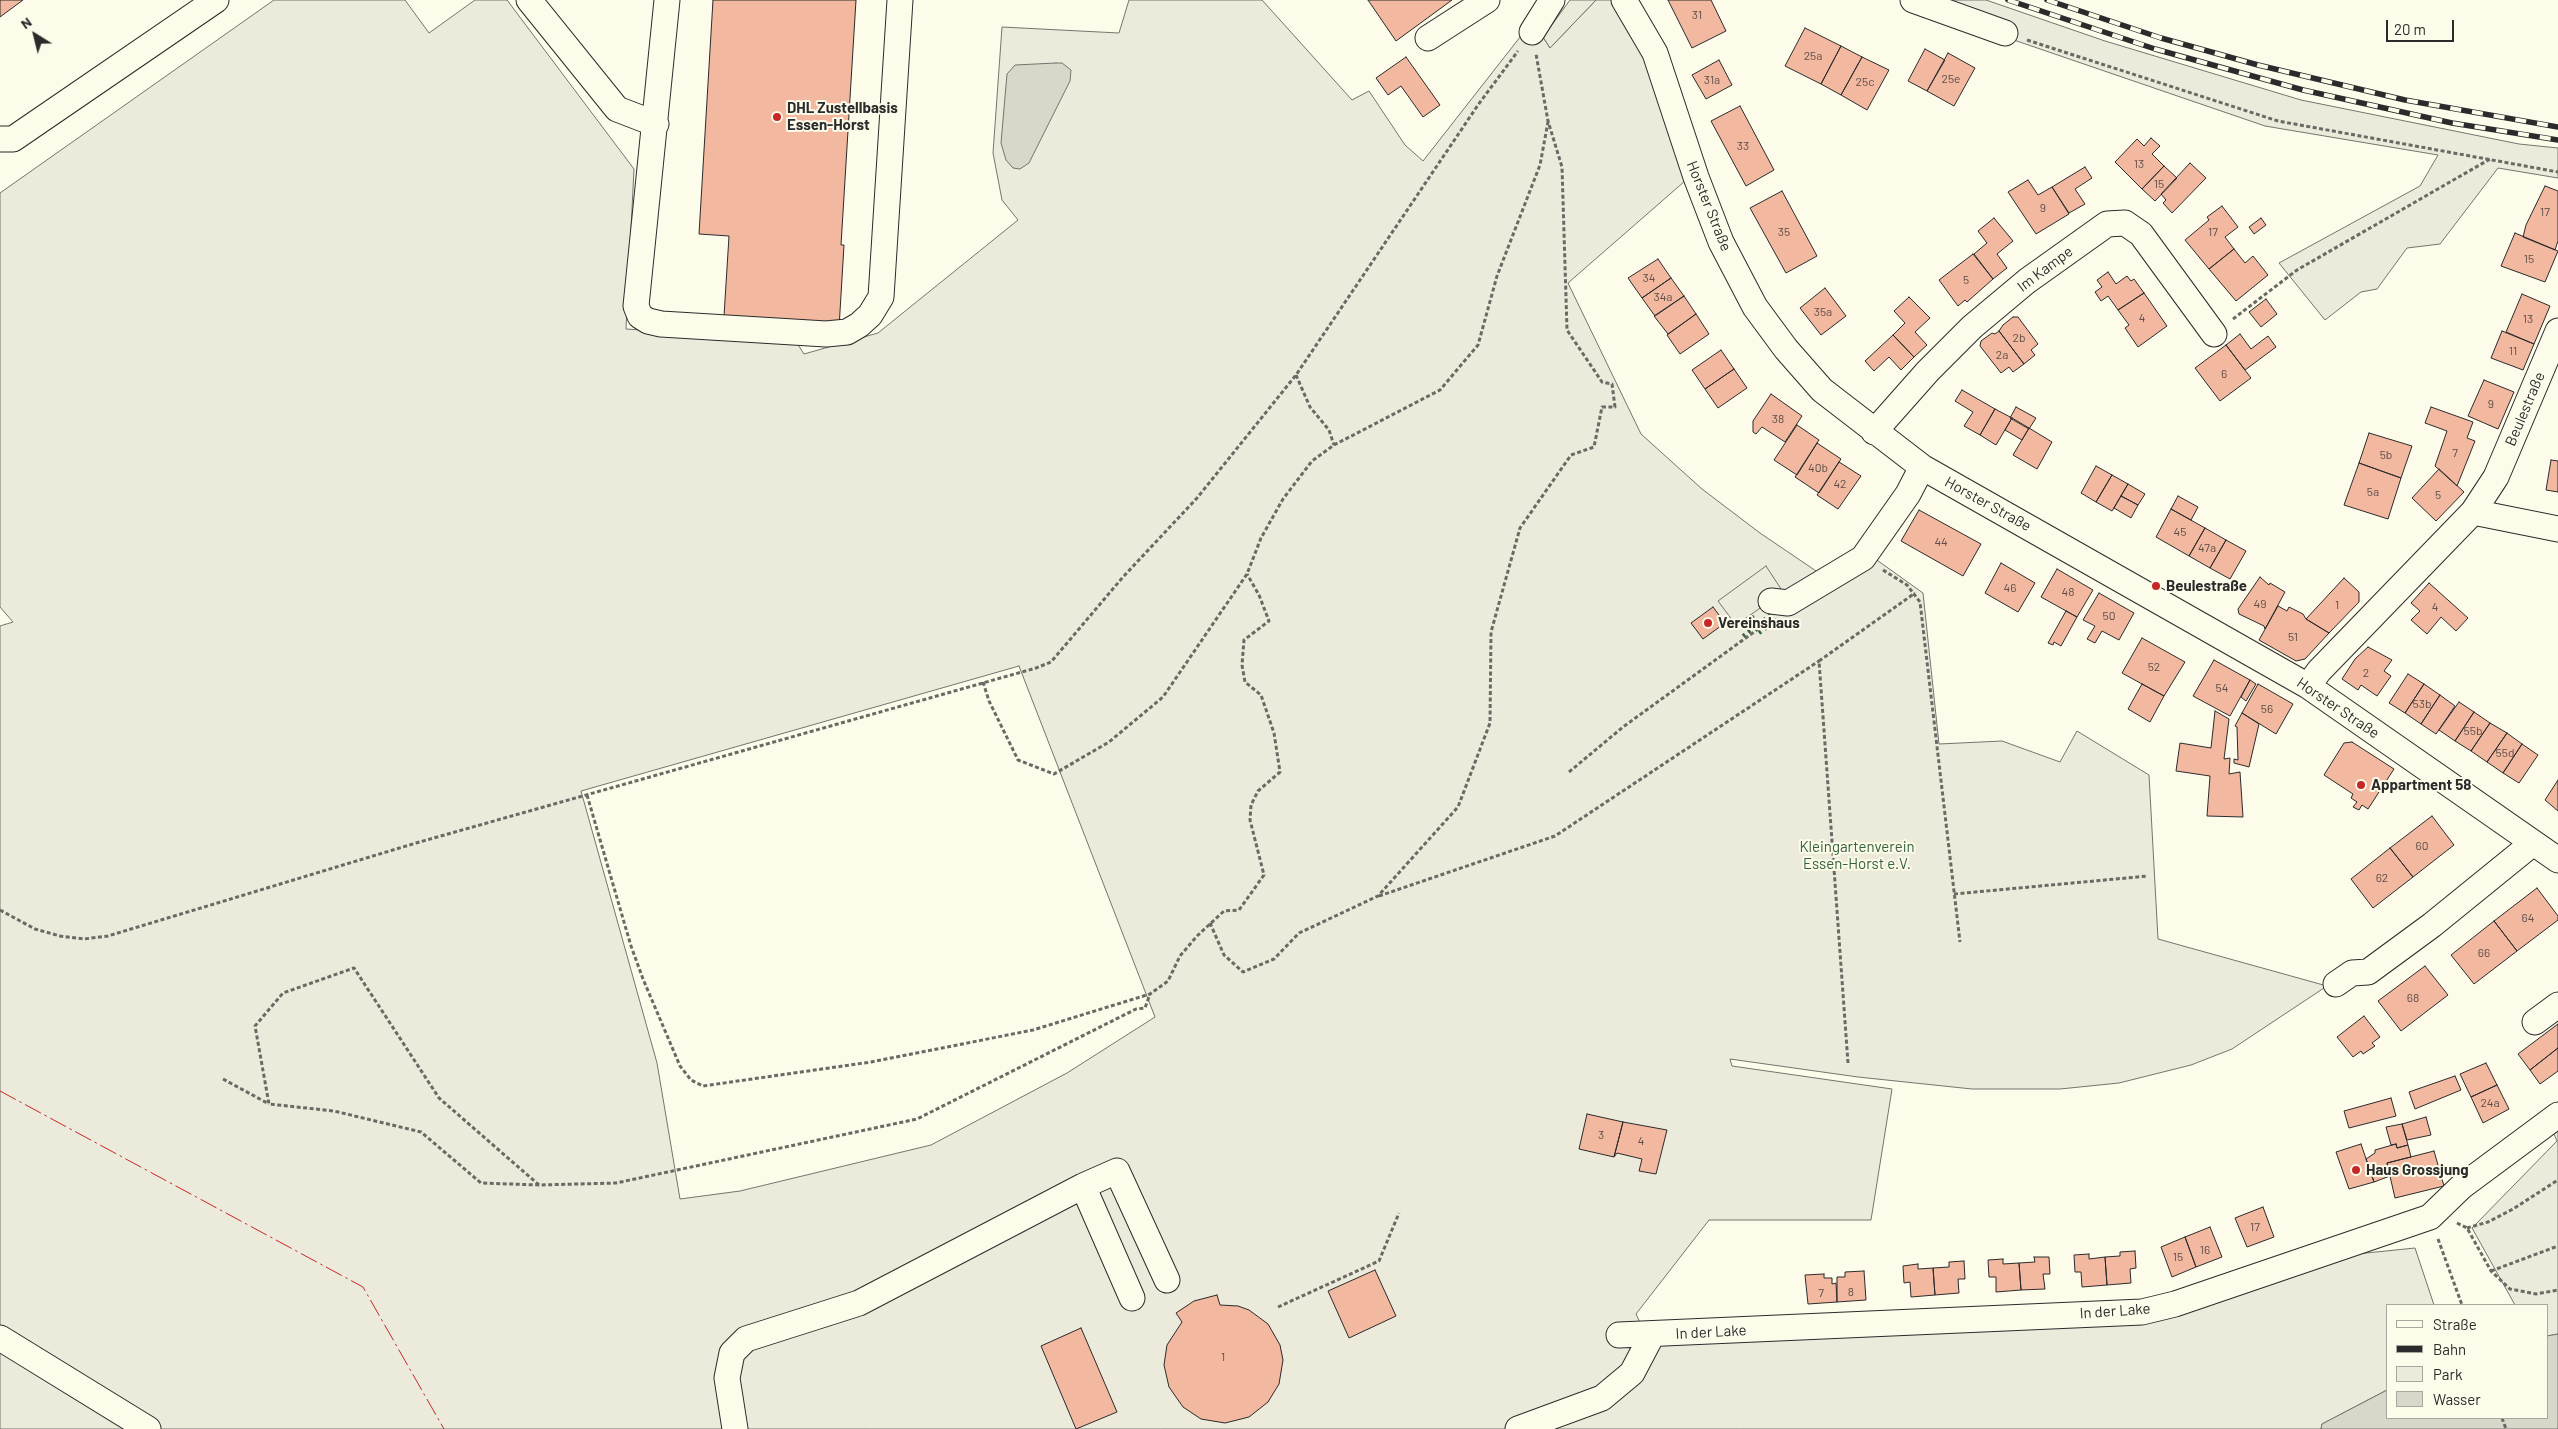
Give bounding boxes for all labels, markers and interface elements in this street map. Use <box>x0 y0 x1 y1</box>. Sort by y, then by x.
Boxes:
house number: 31 <box>1692 8 1702 22</box>
north arrow <box>10 10 60 60</box>
scale bar <box>2388 10 2456 42</box>
text: N <box>17 13 35 32</box>
text: 20 m <box>2394 20 2426 38</box>
house number: 25a <box>1804 49 1822 63</box>
house number: 25e <box>1942 72 1960 86</box>
house number: 31a <box>1704 73 1720 87</box>
house number: 25c <box>1856 75 1874 89</box>
place label: DHL Zustellbasis Essen-Horst <box>787 99 898 134</box>
marker: DHL Zustellbasis Essen-Horst <box>771 111 783 123</box>
house number: 33 <box>1737 139 1749 153</box>
house number: 13 <box>2134 157 2144 171</box>
street label: Horster Straße <box>1683 158 1735 254</box>
house number: 15 <box>2154 177 2164 191</box>
house number: 9 <box>2040 201 2046 215</box>
house number: 17 <box>2540 205 2550 219</box>
house number: 35 <box>1778 225 1790 239</box>
house number: 17 <box>2208 225 2218 239</box>
street label: Im Kampe <box>2014 242 2076 296</box>
house number: 15 <box>2524 252 2534 266</box>
house number: 34 <box>1643 271 1655 285</box>
house number: 5 <box>1963 273 1969 287</box>
house number: 34a <box>1654 290 1672 304</box>
house number: 35a <box>1814 305 1832 319</box>
house number: 4 <box>2139 311 2145 325</box>
house number: 13 <box>2523 312 2533 326</box>
house number: 2b <box>2013 331 2025 345</box>
house number: 11 <box>2509 344 2517 358</box>
house number: 2a <box>1996 348 2008 362</box>
house number: 6 <box>2221 367 2227 381</box>
street label: Beulestraße <box>2501 369 2549 449</box>
house number: 9 <box>2488 397 2494 411</box>
house number: 38 <box>1772 412 1784 426</box>
house number: 7 <box>2452 446 2458 460</box>
house number: 5b <box>2380 448 2392 462</box>
house number: 40b <box>1808 461 1828 475</box>
street label: Horster Straße <box>1942 473 2034 535</box>
house number: 42 <box>1833 477 1847 491</box>
house number: 5a <box>2367 485 2379 499</box>
house number: 5 <box>2435 488 2441 502</box>
house number: 45 <box>2174 525 2186 539</box>
house number: 44 <box>1934 535 1948 549</box>
house number: 47a <box>2198 541 2216 555</box>
place label: Beulestraße <box>2166 577 2247 595</box>
marker: Beulestraße <box>2150 580 2162 592</box>
house number: 46 <box>2004 581 2016 595</box>
house number: 48 <box>2062 585 2074 599</box>
house number: 49 <box>2254 597 2266 611</box>
house number: 1 <box>2335 598 2339 612</box>
house number: 4 <box>2432 600 2438 614</box>
house number: 50 <box>2103 609 2115 623</box>
place label: Vereinshaus <box>1718 614 1800 632</box>
marker: Vereinshaus <box>1702 617 1714 629</box>
house number: 51 <box>2288 630 2298 644</box>
house number: 52 <box>2148 660 2160 674</box>
house number: 2 <box>2363 666 2369 680</box>
street label: Horster Straße <box>2293 674 2383 742</box>
house number: 54 <box>2216 681 2228 695</box>
house number: 53b <box>2413 697 2431 711</box>
house number: 56 <box>2261 702 2273 716</box>
house number: 55b <box>2464 724 2482 738</box>
house number: 55d <box>2496 746 2514 760</box>
place label: Appartment 58 <box>2371 776 2471 794</box>
marker: Appartment 58 <box>2355 779 2367 791</box>
park label: Kleingartenverein Essen-Horst e.V. <box>1799 838 1915 873</box>
house number: 60 <box>2416 839 2428 853</box>
house number: 62 <box>2376 871 2388 885</box>
house number: 64 <box>2522 911 2534 925</box>
house number: 66 <box>2478 946 2490 960</box>
house number: 68 <box>2407 991 2419 1005</box>
house number: 24a <box>2480 1096 2500 1110</box>
house number: 3 <box>1598 1128 1604 1142</box>
house number: 4 <box>1638 1134 1644 1148</box>
place label: Haus Grossjung <box>2366 1161 2469 1179</box>
marker: Haus Grossjung <box>2350 1164 2362 1176</box>
house number: 17 <box>2250 1220 2260 1234</box>
house number: 16 <box>2200 1243 2210 1257</box>
house number: 15 <box>2173 1250 2183 1264</box>
house number: 8 <box>1848 1285 1854 1299</box>
house number: 7 <box>1818 1286 1824 1300</box>
street label: In der Lake <box>2079 1300 2151 1322</box>
legend <box>2386 1304 2548 1419</box>
text: Straße <box>2433 1315 2477 1333</box>
street label: In der Lake <box>1675 1321 1747 1343</box>
text: Bahn <box>2433 1340 2466 1358</box>
house number: 1 <box>1221 1350 1225 1364</box>
text: Park <box>2433 1365 2462 1383</box>
text: Wasser <box>2433 1390 2481 1408</box>

